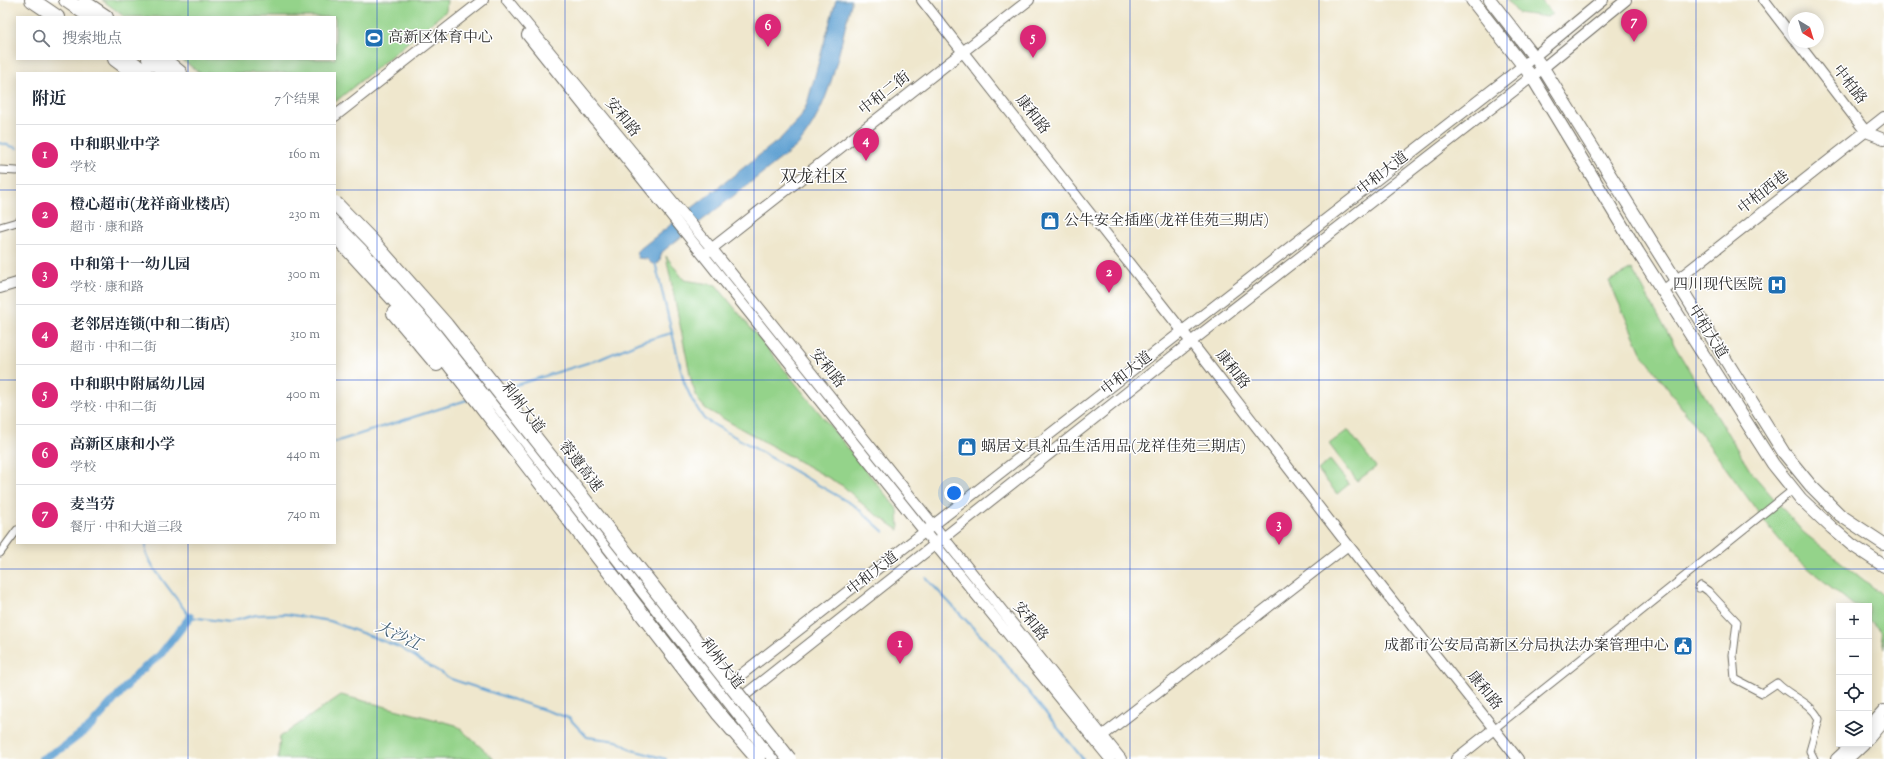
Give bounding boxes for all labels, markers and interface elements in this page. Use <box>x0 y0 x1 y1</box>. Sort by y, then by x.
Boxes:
pin: 7 <box>1621 9 1647 42</box>
north arrow <box>1788 12 1824 48</box>
pin: 6 <box>755 14 781 47</box>
search box <box>16 16 336 60</box>
pin: 5 <box>1020 25 1046 58</box>
icon: search <box>30 27 52 49</box>
sports icon: 高新区体育中心 <box>363 27 385 49</box>
place label: 高新区体育中心 <box>388 28 493 49</box>
text: 搜索地点 <box>62 29 122 50</box>
street label: 中柏路 <box>1827 61 1871 109</box>
street label: 中和二街 <box>855 67 915 121</box>
text: 附近 <box>32 88 66 112</box>
text: 7个结果 <box>274 91 320 109</box>
street label: 康和路 <box>1010 91 1054 139</box>
street label: 安和路 <box>600 94 644 142</box>
pin: 4 <box>853 128 879 161</box>
text: 中和职业中学 <box>70 135 160 156</box>
text: 1 <box>43 146 47 164</box>
text: 160 m <box>289 146 320 164</box>
street label: 中和大道 <box>1353 147 1413 201</box>
text: 学校 <box>70 159 96 177</box>
district label: 双龙社区 <box>780 166 848 190</box>
street label: 中柏西巷 <box>1734 166 1794 220</box>
text: 橙心超市(龙祥商业楼店) <box>70 195 230 216</box>
text: 2 <box>42 206 48 224</box>
text: 230 m <box>288 206 320 224</box>
shop icon: 公牛安全插座(龙祥佳苑三期店) <box>1039 210 1061 232</box>
place label: 公牛安全插座(龙祥佳苑三期店) <box>1064 211 1269 232</box>
text: 超市 · 康和路 <box>70 219 144 237</box>
text: 中和第十一幼儿园 <box>70 255 190 276</box>
pin: 2 <box>1096 260 1122 293</box>
text: 3 <box>42 266 48 284</box>
text: 300 m <box>288 266 320 284</box>
hospital icon: 四川现代医院 <box>1766 274 1788 296</box>
place label: 四川现代医院 <box>1673 275 1763 296</box>
text: 学校 · 康和路 <box>70 279 144 297</box>
street label: 中柏大道 <box>1682 301 1732 363</box>
text: 老邻居连锁(中和二街店) <box>70 315 230 336</box>
text: 4 <box>42 326 48 344</box>
text: 310 m <box>290 326 320 344</box>
text: 超市 · 中和二街 <box>70 339 157 357</box>
street label: 安和路 <box>805 345 849 393</box>
street label: 康和路 <box>1210 346 1254 394</box>
street label: 中和大道 <box>1097 347 1157 401</box>
text: 中和职中附属幼儿园 <box>70 375 205 396</box>
street label: 利州大道 <box>495 378 549 438</box>
text: 5 <box>43 386 47 404</box>
text: 400 m <box>286 386 320 404</box>
text: 学校 · 中和二街 <box>70 399 157 417</box>
text: 高新区康和小学 <box>70 435 175 456</box>
shop icon: 蜗居文具礼品生活用品(龙祥佳苑三期店) <box>956 436 978 458</box>
street label: 蓉遵高速 <box>553 437 607 497</box>
place label: 蜗居文具礼品生活用品(龙祥佳苑三期店) <box>981 437 1246 458</box>
text: 6 <box>42 446 48 464</box>
text: 440 m <box>287 446 320 464</box>
text: 学校 <box>70 459 96 477</box>
your location <box>944 483 964 503</box>
text: 麦当劳 <box>70 495 115 516</box>
text: 7 <box>42 506 48 524</box>
text: 740 m <box>288 506 320 524</box>
pin: 3 <box>1266 512 1292 545</box>
text: 餐厅 · 中和大道三段 <box>70 519 183 537</box>
street label: 中和大道 <box>843 547 903 601</box>
street label: 安和路 <box>1008 598 1052 646</box>
map controls <box>1836 603 1872 747</box>
button: + <box>1836 603 1872 639</box>
water label: 大沙江 <box>371 616 426 658</box>
pin: 1 <box>887 631 913 664</box>
street label: 利州大道 <box>694 634 748 694</box>
public building icon: 成都市公安局高新区分局执法办案管理中心 <box>1672 635 1694 657</box>
place label: 成都市公安局高新区分局执法办案管理中心 <box>1384 636 1669 657</box>
button: − <box>1836 639 1872 675</box>
street label: 康和路 <box>1462 667 1506 715</box>
button: locate <box>1836 675 1872 711</box>
button: layers <box>1836 711 1872 747</box>

